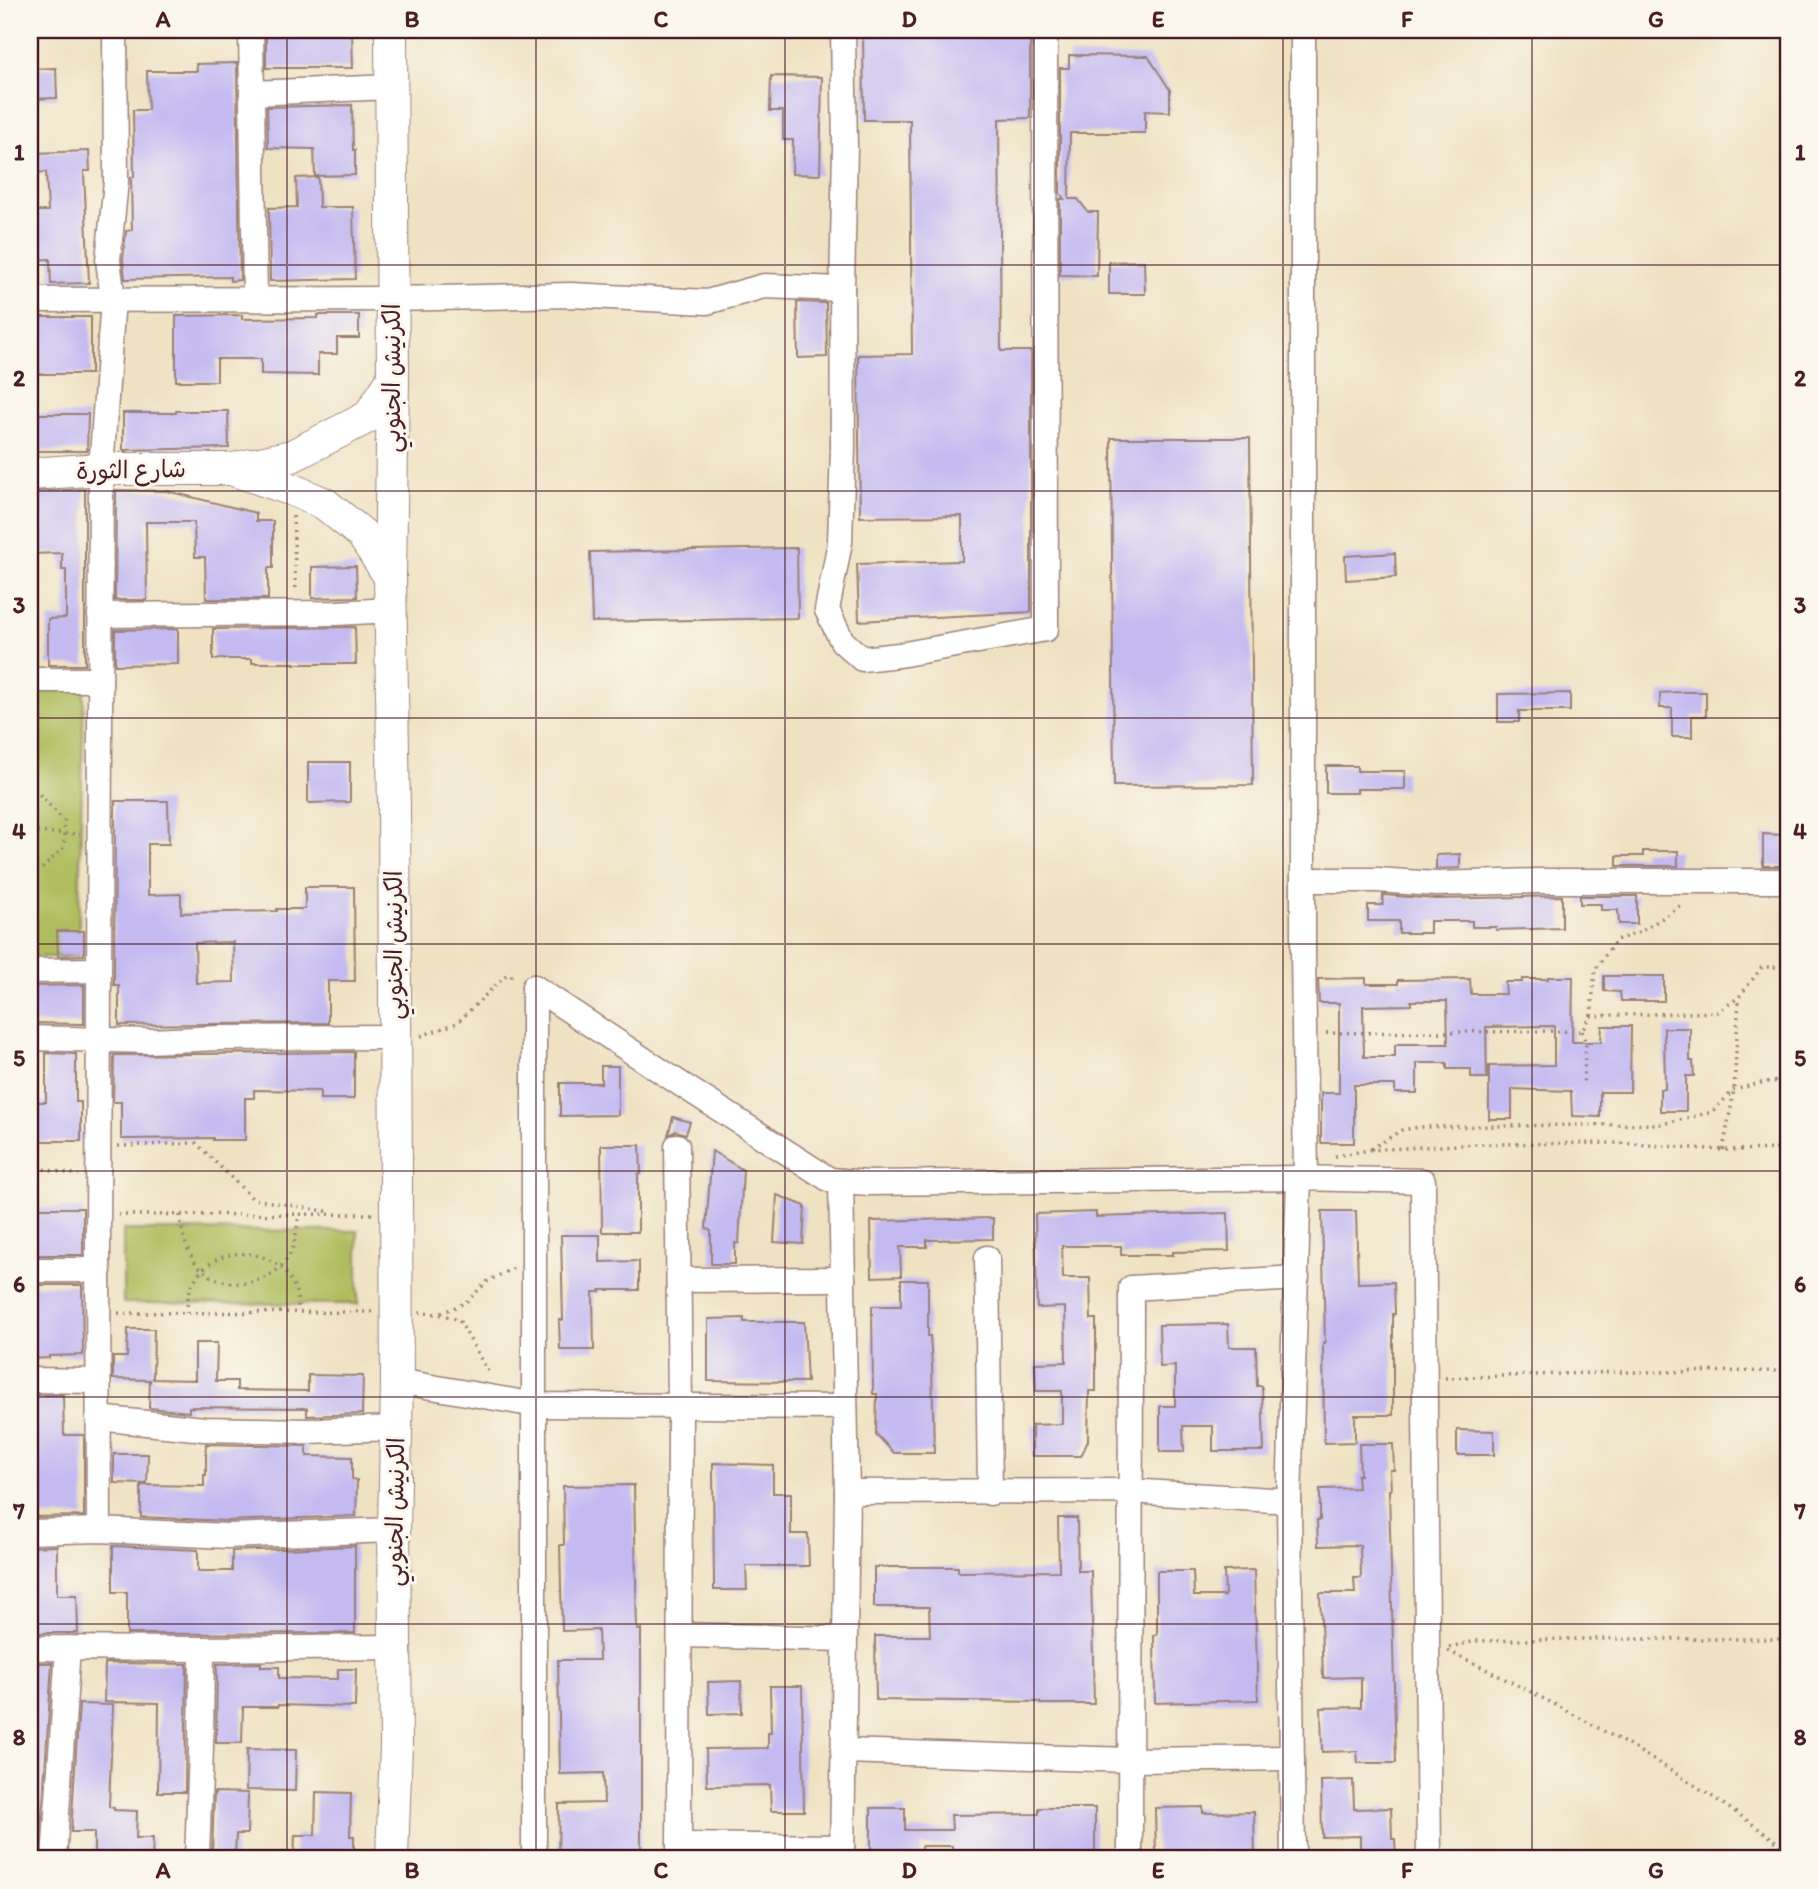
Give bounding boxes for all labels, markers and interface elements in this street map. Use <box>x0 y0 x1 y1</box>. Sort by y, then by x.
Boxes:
text: A <box>155 5 171 33</box>
text: B <box>405 5 420 33</box>
text: C <box>654 5 669 33</box>
text: D <box>901 5 917 33</box>
text: E <box>1152 5 1165 33</box>
text: F <box>1401 5 1414 33</box>
text: G <box>1648 5 1664 33</box>
text: 1 <box>14 138 25 166</box>
text: 1 <box>1795 138 1806 166</box>
street label: الكرنيش الجنوبي <box>377 303 413 453</box>
text: 2 <box>13 364 26 392</box>
text: 2 <box>1794 364 1807 392</box>
street label: شارع الثورة <box>76 454 186 488</box>
text: 3 <box>13 591 26 619</box>
text: 3 <box>1794 591 1807 619</box>
text: 4 <box>12 817 26 845</box>
text: 4 <box>1793 817 1807 845</box>
street label: الكرنيش الجنوبي <box>379 870 415 1020</box>
text: 5 <box>13 1044 25 1072</box>
text: 5 <box>1794 1044 1806 1072</box>
text: 6 <box>13 1270 25 1298</box>
text: 6 <box>1794 1270 1806 1298</box>
street label: الكرنيش الجنوبي <box>379 1437 417 1587</box>
text: 7 <box>12 1497 25 1525</box>
text: 7 <box>1793 1497 1806 1525</box>
text: 8 <box>13 1723 26 1751</box>
text: 8 <box>1794 1723 1807 1751</box>
text: A <box>155 1856 171 1884</box>
text: B <box>405 1856 420 1884</box>
text: C <box>654 1856 669 1884</box>
text: D <box>901 1856 917 1884</box>
text: E <box>1152 1856 1165 1884</box>
text: F <box>1401 1856 1414 1884</box>
text: G <box>1648 1856 1664 1884</box>

